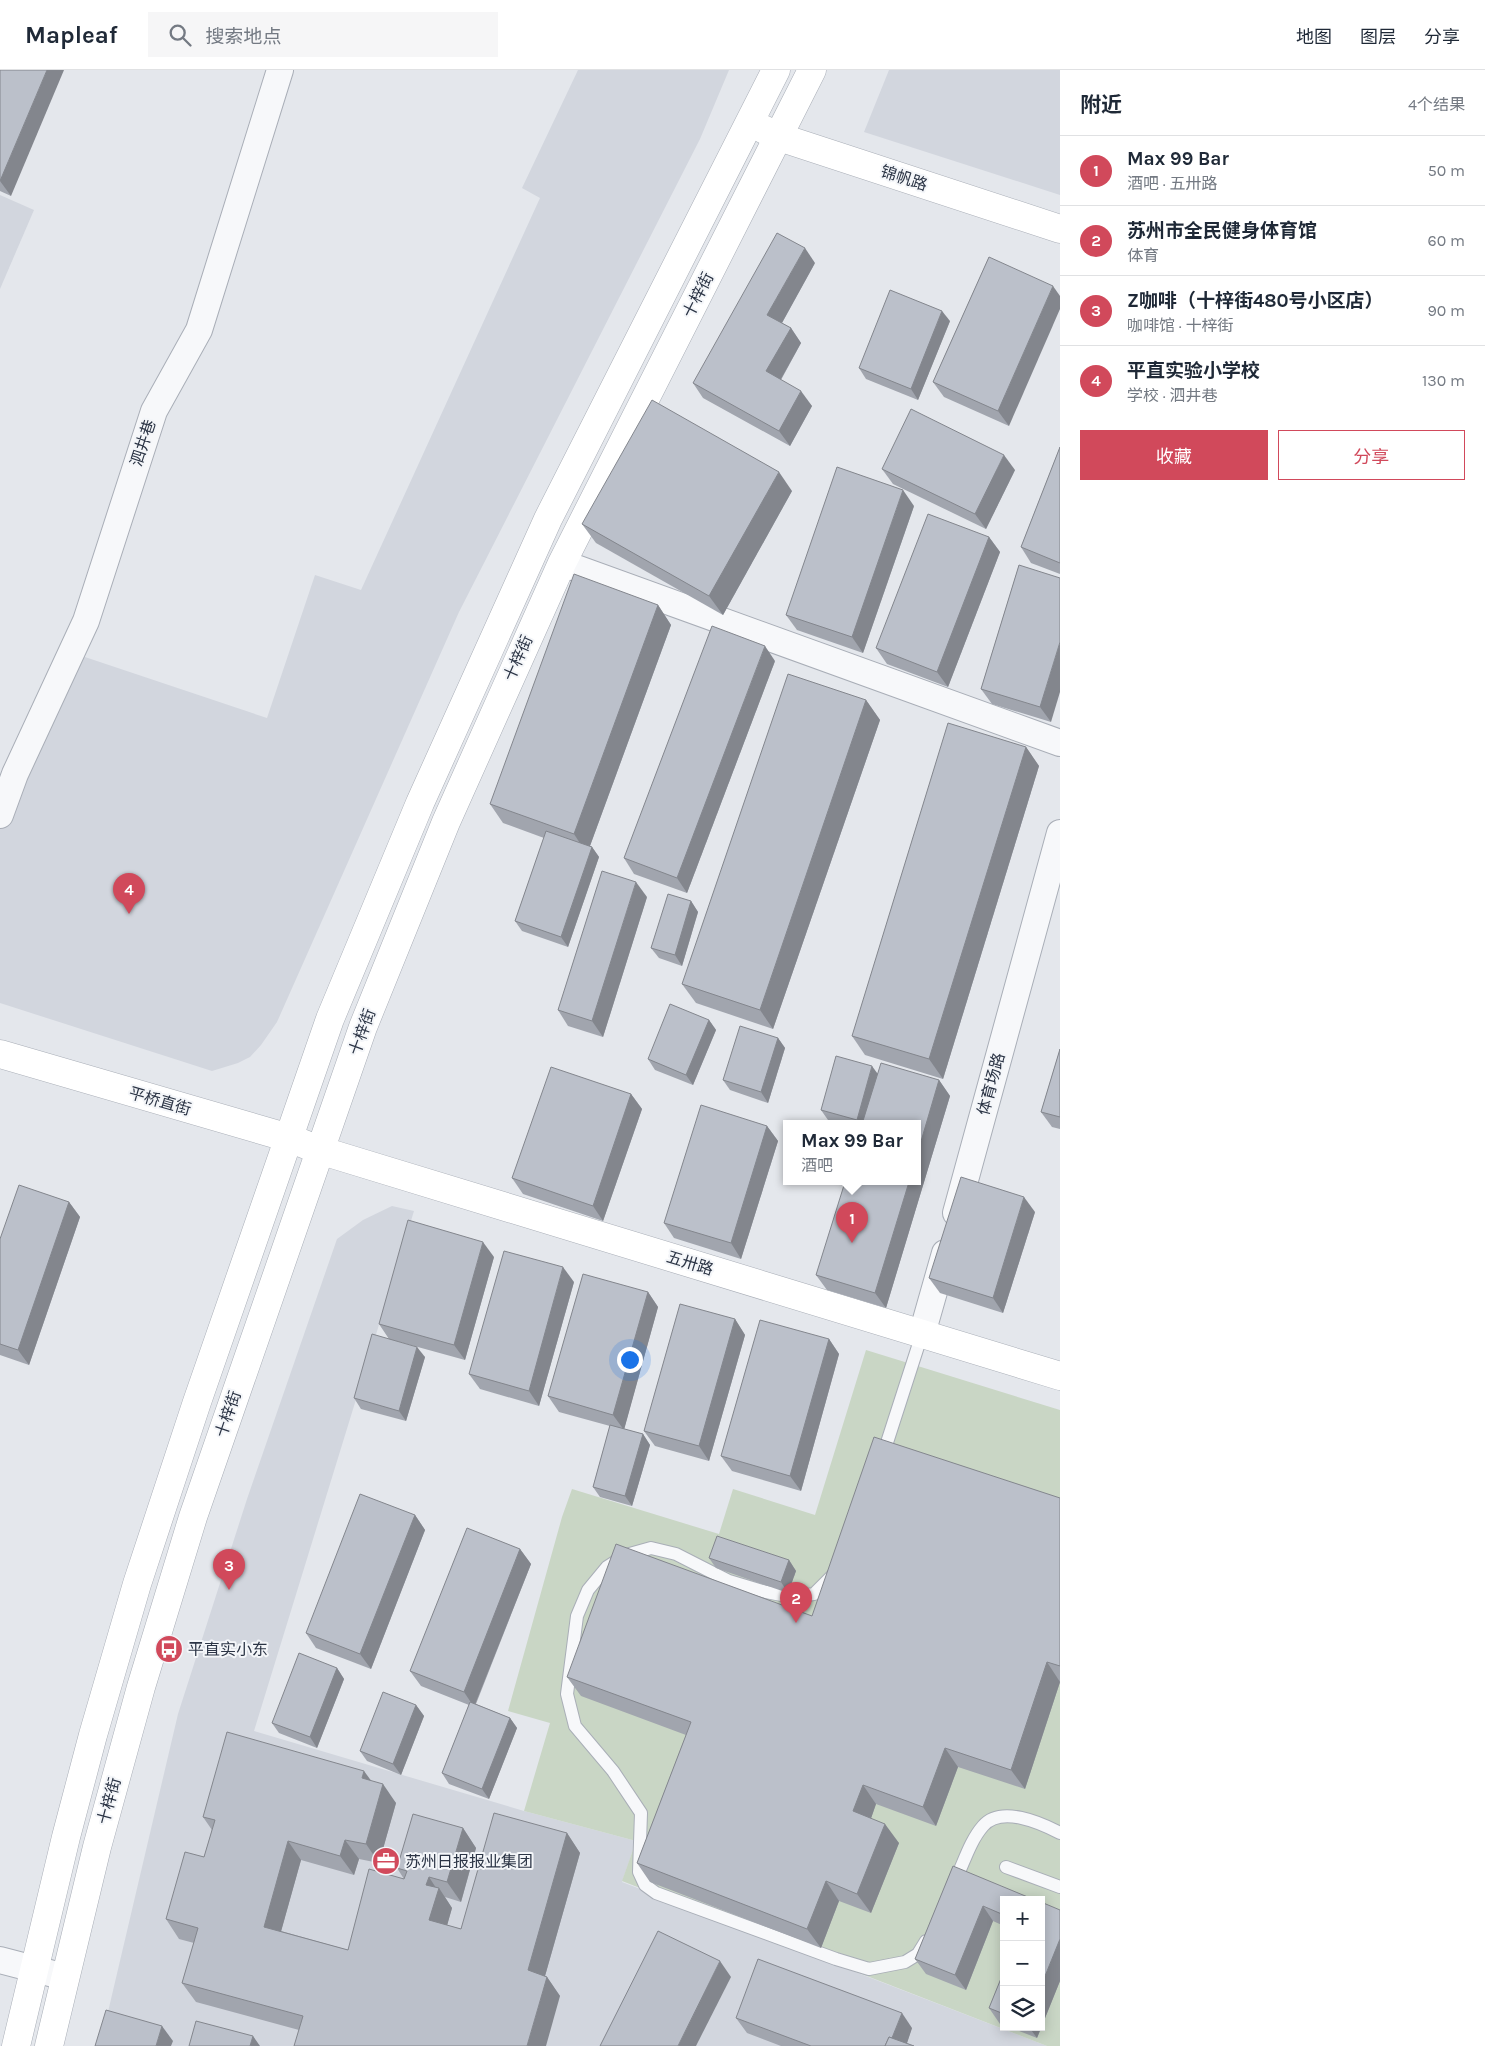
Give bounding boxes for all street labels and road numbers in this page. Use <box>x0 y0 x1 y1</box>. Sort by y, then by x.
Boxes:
street label: 锦帆路 <box>878 162 930 194</box>
street label: 十梓街 <box>679 269 717 321</box>
street label: 泗井巷 <box>127 417 159 469</box>
street label: 十梓街 <box>500 632 536 684</box>
street label: 十梓街 <box>345 1006 379 1058</box>
street label: 体育场路 <box>974 1051 1008 1117</box>
street label: 平桥直街 <box>127 1083 193 1119</box>
street label: 五卅路 <box>664 1247 716 1279</box>
street label: 十梓街 <box>211 1388 245 1440</box>
street label: 十梓街 <box>94 1775 124 1827</box>

